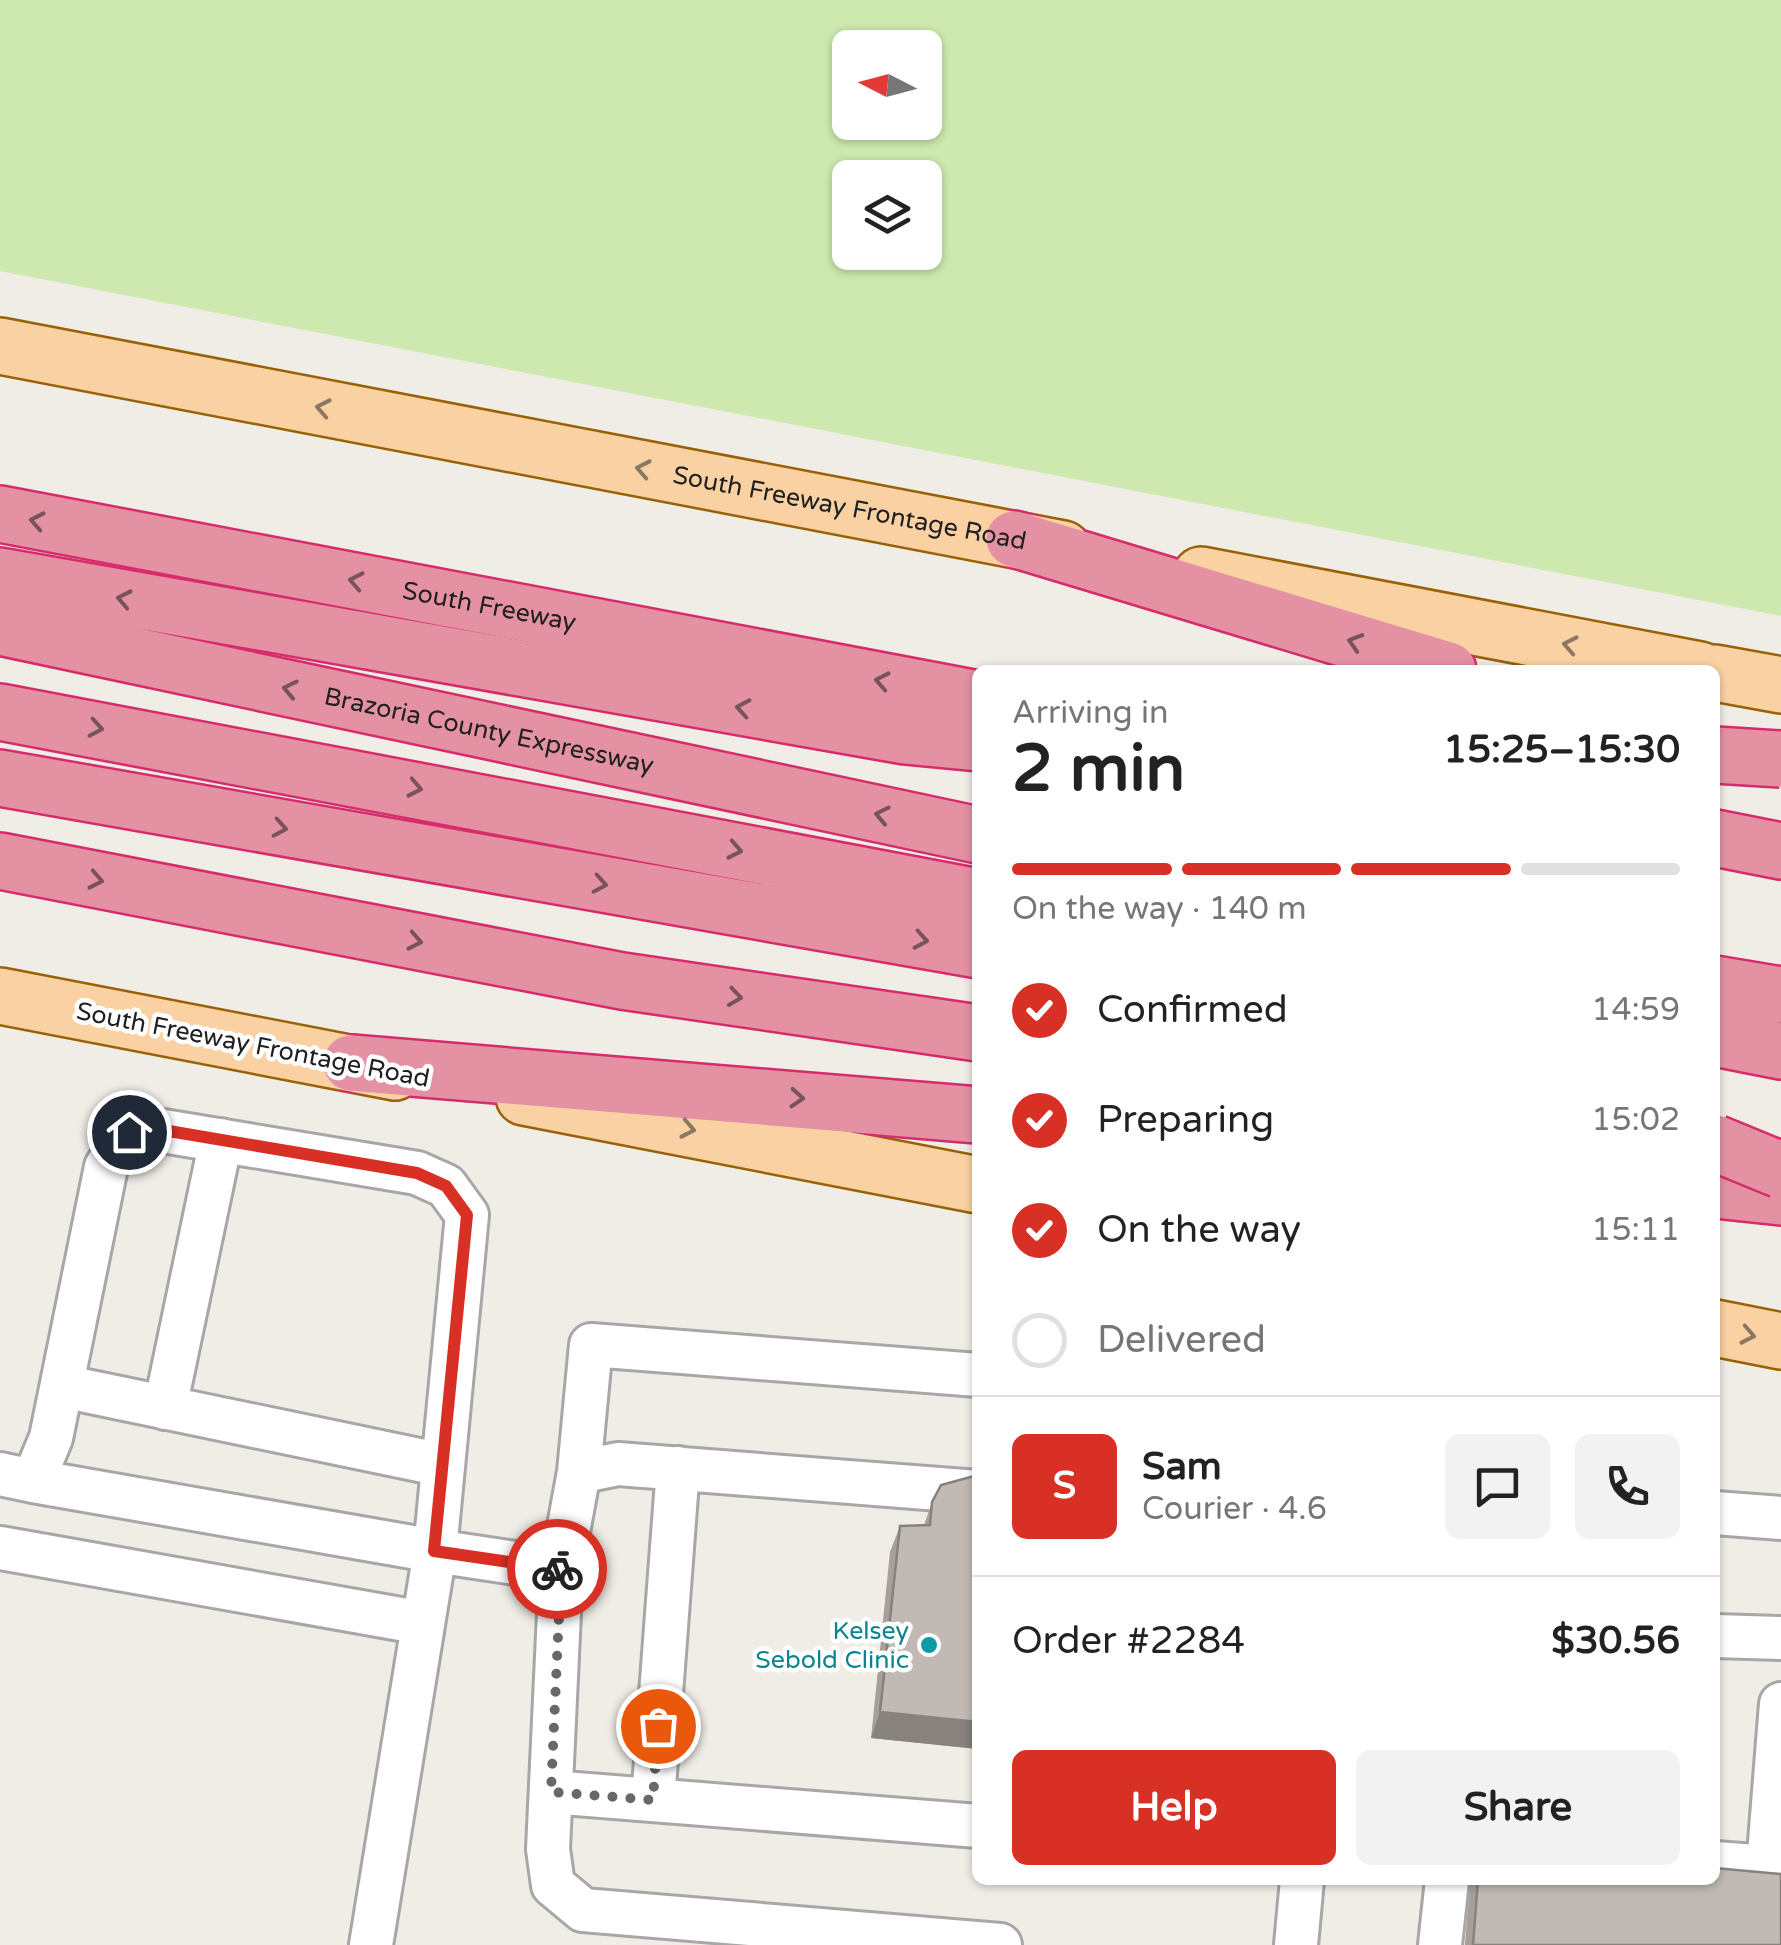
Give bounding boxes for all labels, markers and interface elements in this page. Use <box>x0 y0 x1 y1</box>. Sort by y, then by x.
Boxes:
north arrow <box>832 30 942 140</box>
map controls <box>832 30 942 270</box>
button: layers <box>832 160 942 270</box>
one-way arrow <box>315 398 332 419</box>
one-way arrow <box>635 459 652 480</box>
street label: South Freeway Frontage Road <box>670 460 1029 557</box>
one-way arrow <box>28 511 45 532</box>
one-way arrow <box>348 572 365 593</box>
street label: South Freeway <box>400 575 579 638</box>
one-way arrow <box>116 590 133 611</box>
one-way arrow <box>1347 633 1364 654</box>
one-way arrow <box>1562 635 1578 656</box>
one-way arrow <box>874 671 890 692</box>
one-way arrow <box>282 680 299 701</box>
street label: Brazoria County Expressway <box>322 681 657 781</box>
text: Arriving in <box>1012 694 1169 732</box>
one-way arrow <box>735 698 751 719</box>
one-way arrow <box>88 717 104 738</box>
text: 15:25–15:30 <box>1443 727 1680 773</box>
text: 2 min <box>1012 730 1185 809</box>
one-way arrow <box>407 777 424 798</box>
one-way arrow <box>874 805 891 826</box>
one-way arrow <box>272 817 288 838</box>
one-way arrow <box>726 839 743 860</box>
one-way arrow <box>87 868 104 889</box>
one-way arrow <box>592 873 609 894</box>
text: On the way · 140 m <box>1012 890 1307 928</box>
one-way arrow <box>406 929 423 950</box>
one-way arrow <box>912 929 929 950</box>
icon: check <box>1012 983 1067 1038</box>
one-way arrow <box>727 986 743 1007</box>
text: Confirmed <box>1097 987 1288 1033</box>
text: 14:59 <box>1591 991 1680 1029</box>
street label: South Freeway Frontage Road <box>74 996 432 1094</box>
one-way arrow <box>790 1087 806 1108</box>
pin <box>87 1090 172 1175</box>
icon: check <box>1012 1093 1067 1148</box>
text: Preparing <box>1097 1097 1274 1143</box>
text: 15:02 <box>1591 1101 1680 1139</box>
icon: home <box>102 1105 157 1160</box>
one-way arrow <box>679 1117 696 1138</box>
icon: check <box>1012 1203 1067 1258</box>
text: On the way <box>1097 1207 1301 1253</box>
text: 15:11 <box>1591 1211 1680 1249</box>
text: Delivered <box>1097 1317 1266 1363</box>
one-way arrow <box>1739 1323 1756 1344</box>
button: chat <box>1445 1434 1550 1539</box>
button: phone <box>1575 1434 1680 1539</box>
text: Sam <box>1142 1444 1222 1490</box>
text: S <box>1053 1463 1076 1509</box>
text: Courier · 4.6 <box>1142 1490 1327 1528</box>
courier <box>507 1519 607 1619</box>
icon: bike <box>530 1542 585 1597</box>
place label: Kelsey Sebold Clinic <box>755 1616 909 1675</box>
text: Order #2284 <box>1012 1618 1245 1664</box>
text: $30.56 <box>1551 1618 1680 1664</box>
marker: Kelsey Sebold Clinic <box>918 1634 940 1656</box>
pin <box>616 1684 701 1769</box>
icon: bag <box>631 1699 686 1754</box>
button: Help <box>1012 1750 1336 1865</box>
button: Share <box>1356 1750 1680 1865</box>

